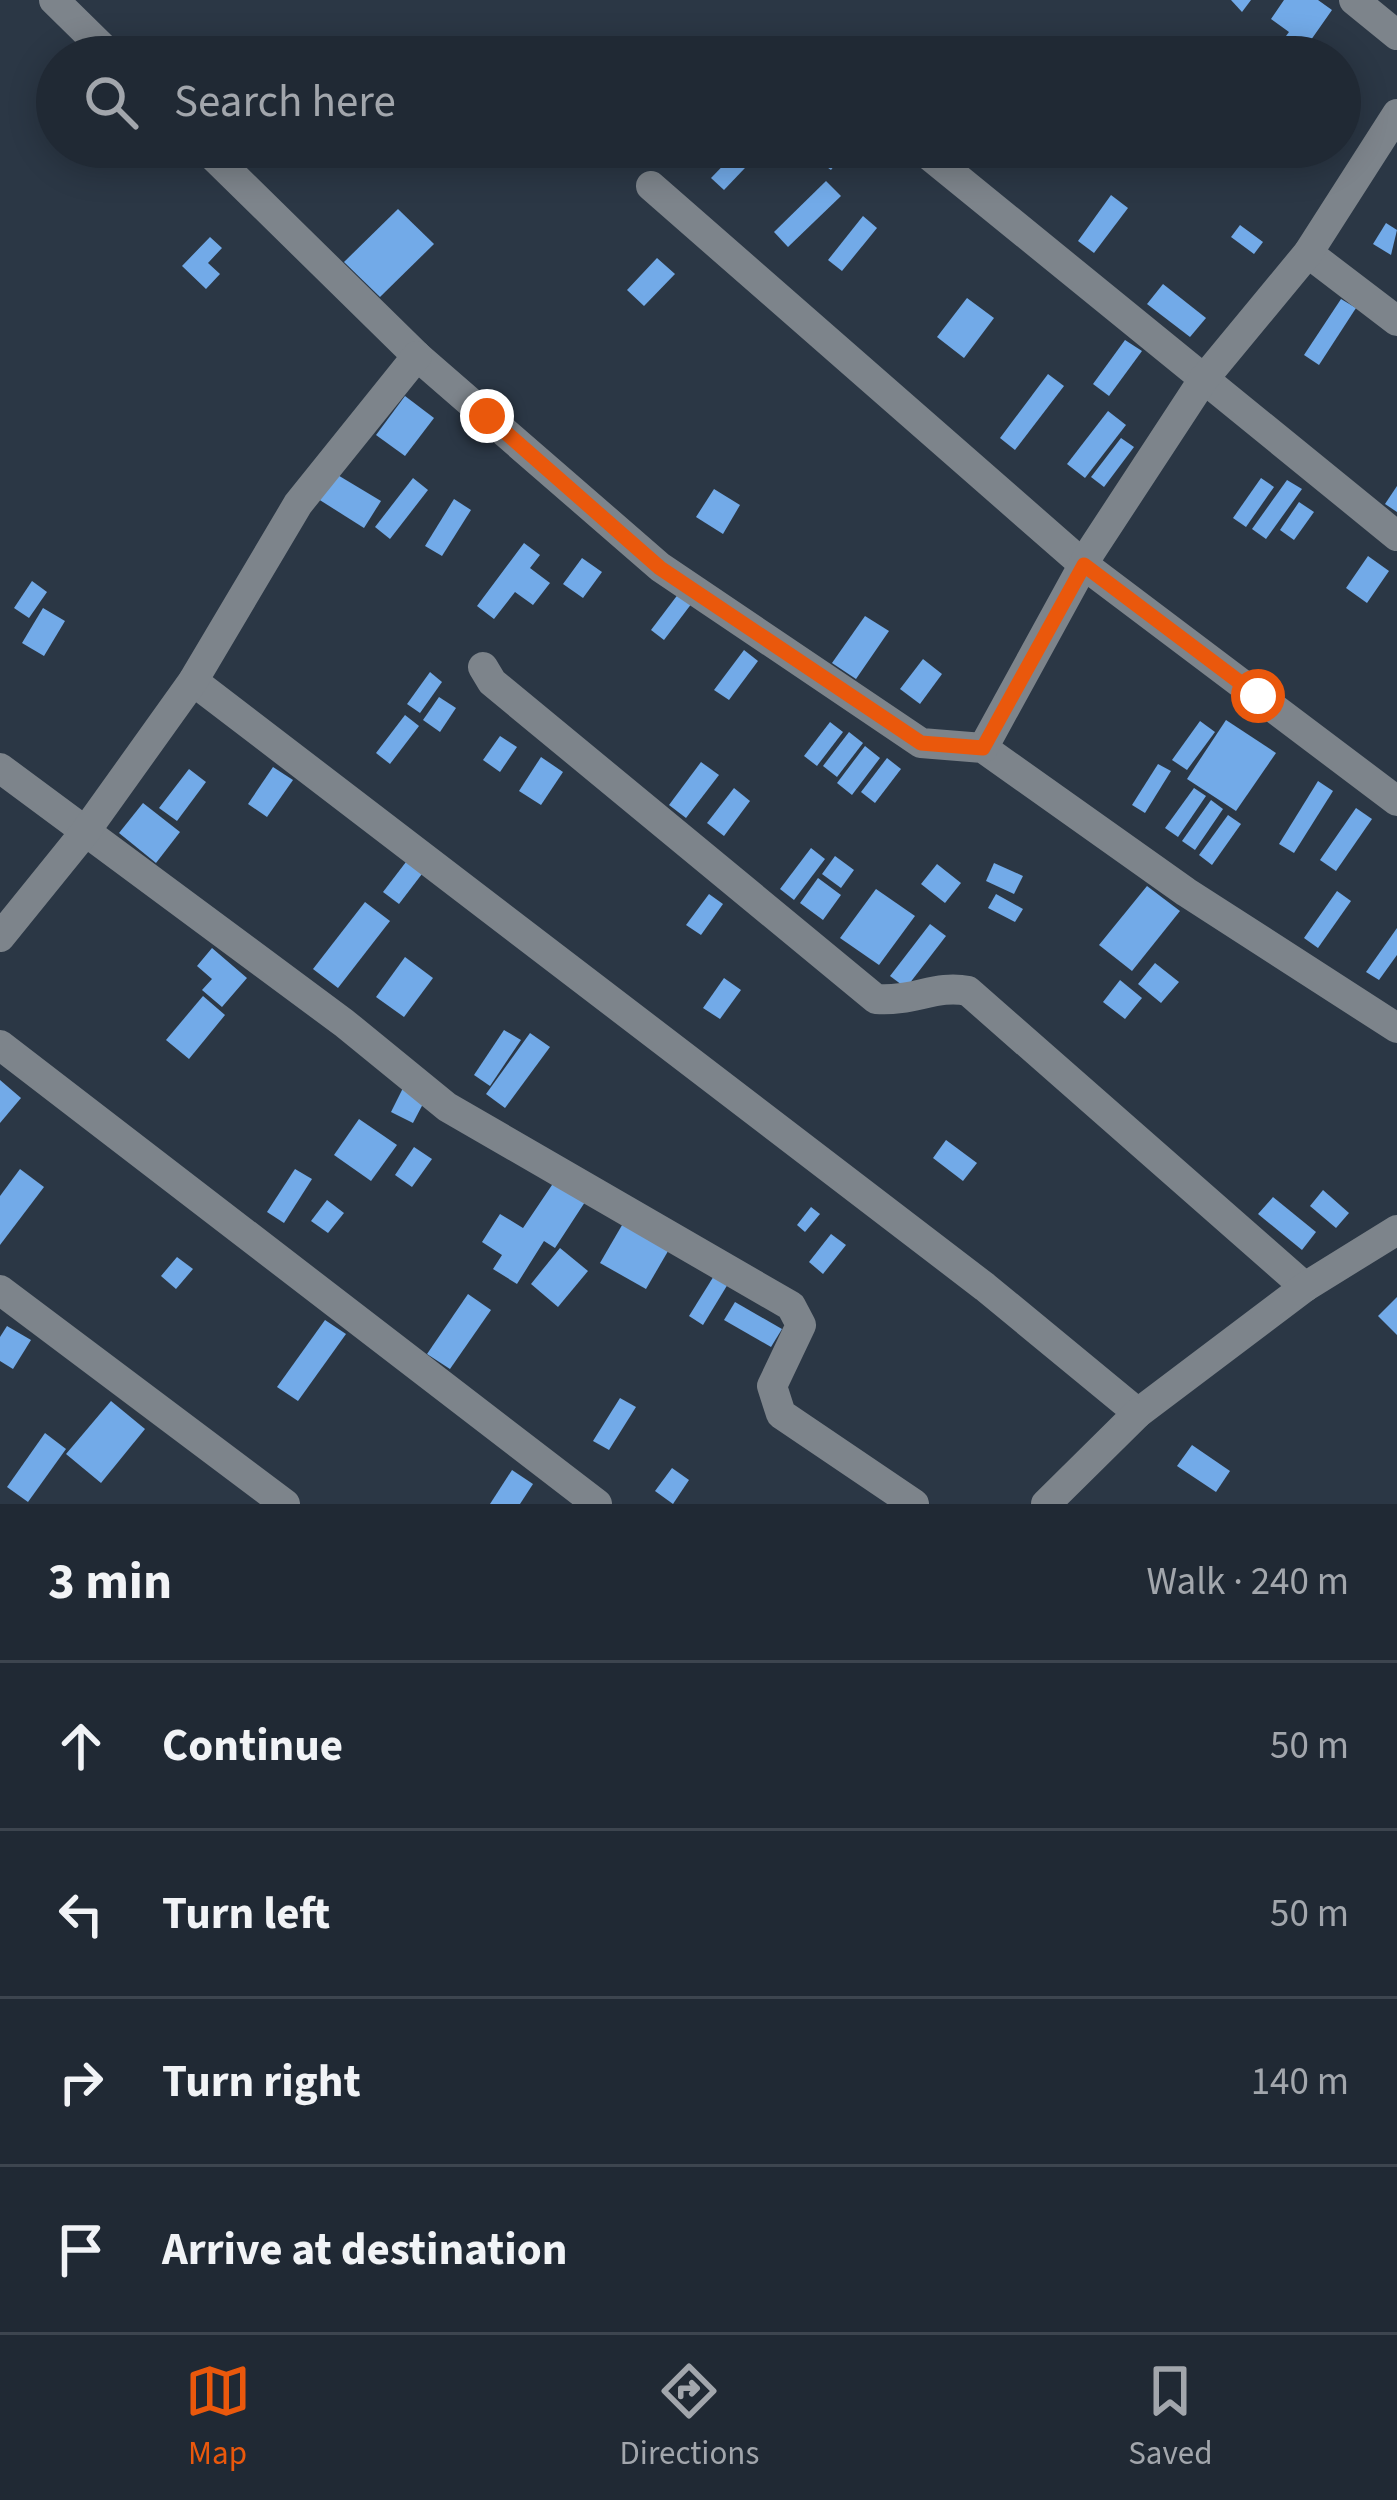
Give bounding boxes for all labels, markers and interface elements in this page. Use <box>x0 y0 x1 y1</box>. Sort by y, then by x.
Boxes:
search box <box>36 36 1361 168</box>
icon: search <box>78 69 144 135</box>
text: Search here <box>174 70 396 134</box>
route end <box>460 389 514 443</box>
route start <box>1231 669 1285 723</box>
text: 3 min <box>48 1546 172 1618</box>
text: Walk · 240 m <box>1146 1554 1349 1610</box>
icon: ahead <box>48 1713 114 1779</box>
text: Continue <box>162 1714 343 1778</box>
text: 50 m <box>1270 1718 1349 1774</box>
icon: left <box>48 1881 114 1947</box>
text: Turn left <box>162 1882 330 1946</box>
text: 50 m <box>1270 1886 1349 1942</box>
icon: right <box>48 2049 114 2115</box>
text: Turn right <box>162 2050 361 2114</box>
text: 140 m <box>1251 2054 1349 2110</box>
icon: arrive <box>48 2217 114 2283</box>
text: Arrive at destination <box>162 2218 567 2282</box>
tab: Map <box>185 2358 251 2477</box>
tab: Directions <box>620 2358 759 2477</box>
tab: Saved <box>1128 2358 1212 2477</box>

